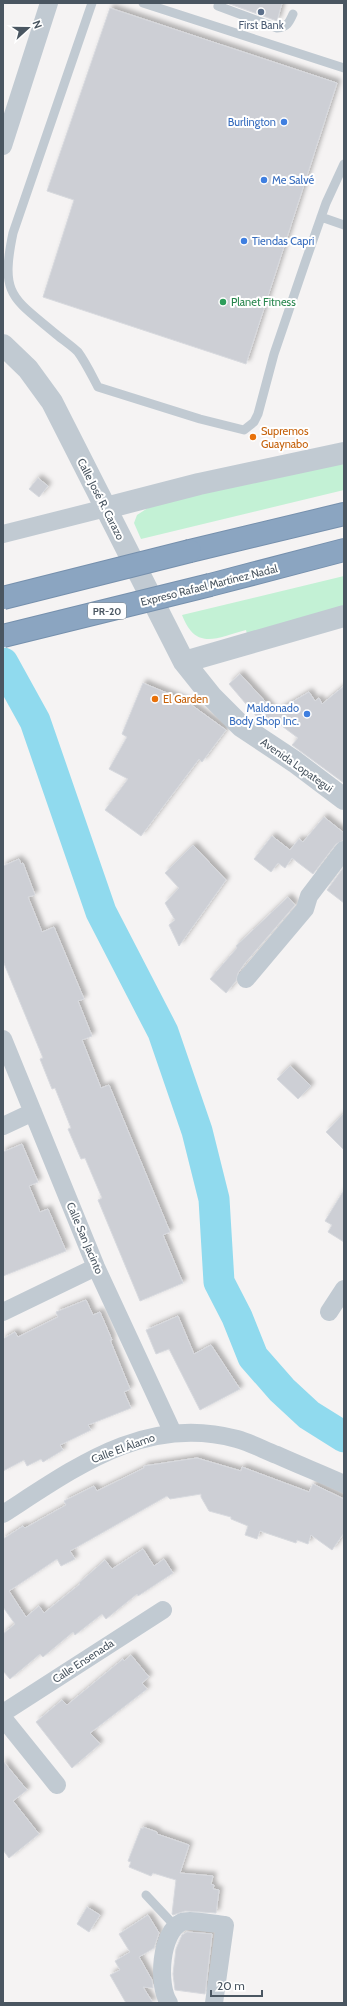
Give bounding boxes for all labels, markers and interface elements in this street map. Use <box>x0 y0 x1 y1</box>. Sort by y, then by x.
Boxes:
marker: First Bank <box>256 7 266 17</box>
north arrow <box>8 8 48 48</box>
text: N <box>29 18 45 31</box>
place label: First Bank <box>238 18 284 32</box>
place label: Burlington <box>228 115 276 129</box>
marker: Burlington <box>279 117 289 127</box>
place label: Me Salvé <box>272 173 314 187</box>
marker: Me Salvé <box>259 175 269 185</box>
place label: Tiendas Capri <box>252 234 314 248</box>
marker: Tiendas Capri <box>239 236 249 246</box>
place label: Planet Fitness <box>231 295 296 309</box>
marker: Planet Fitness <box>218 297 228 307</box>
place label: Supremos Guaynabo <box>261 424 309 451</box>
marker: Supremos Guaynabo <box>248 432 258 442</box>
street label: Calle José R. Carazo <box>74 456 128 542</box>
street label: Expreso Rafael Martínez Nadal <box>139 561 279 609</box>
road number: PR-20 <box>88 603 126 619</box>
place label: El Garden <box>163 692 208 706</box>
marker: El Garden <box>150 694 160 704</box>
place label: Maldonado Body Shop Inc. <box>229 701 299 728</box>
marker: Maldonado Body Shop Inc. <box>302 709 312 719</box>
street label: Avenida Lopategui <box>258 735 336 795</box>
street label: Calle San Jacinto <box>64 1200 106 1276</box>
street label: Calle El Álamo <box>89 1430 157 1466</box>
street label: Calle Ensenada <box>50 1636 117 1686</box>
scale bar <box>211 1972 262 1998</box>
text: 20 m <box>217 1978 245 1993</box>

